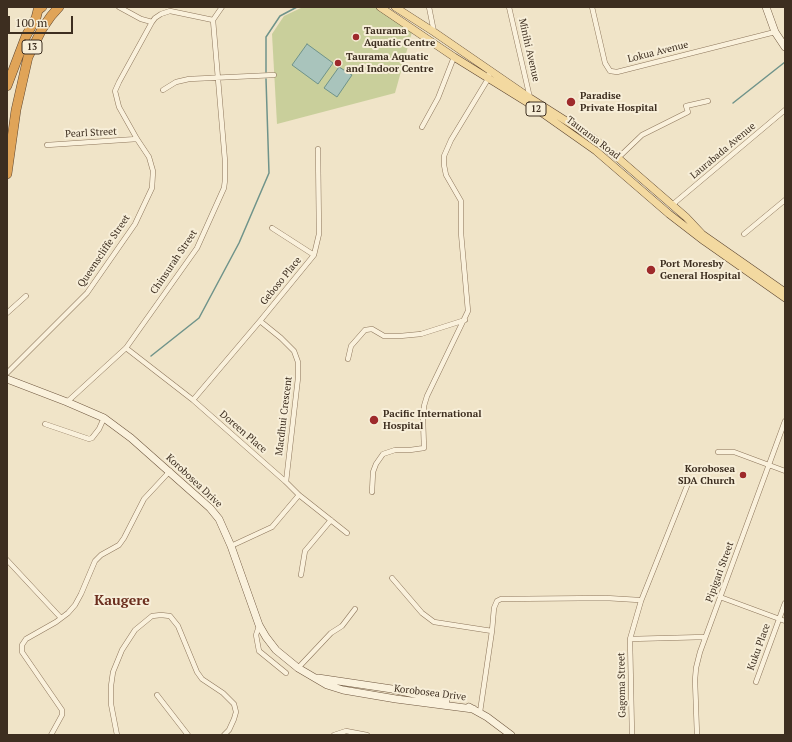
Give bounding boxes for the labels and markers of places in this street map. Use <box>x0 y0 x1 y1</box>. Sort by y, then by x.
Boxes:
place label: Taurama Aquatic Centre <box>364 25 435 48</box>
marker: Taurama Aquatic Centre <box>351 32 361 42</box>
place label: Taurama Aquatic and Indoor Centre <box>346 51 434 74</box>
marker: Taurama Aquatic and Indoor Centre <box>333 58 343 68</box>
place label: Paradise Private Hospital <box>580 90 657 114</box>
marker: Paradise Private Hospital <box>565 96 577 108</box>
place label: Port Moresby General Hospital <box>660 258 741 282</box>
marker: Port Moresby General Hospital <box>645 264 657 276</box>
place label: Pacific International Hospital <box>383 408 482 432</box>
marker: Pacific International Hospital <box>368 414 380 426</box>
place label: Korobosea SDA Church <box>678 463 735 486</box>
marker: Korobosea SDA Church <box>738 470 748 480</box>

